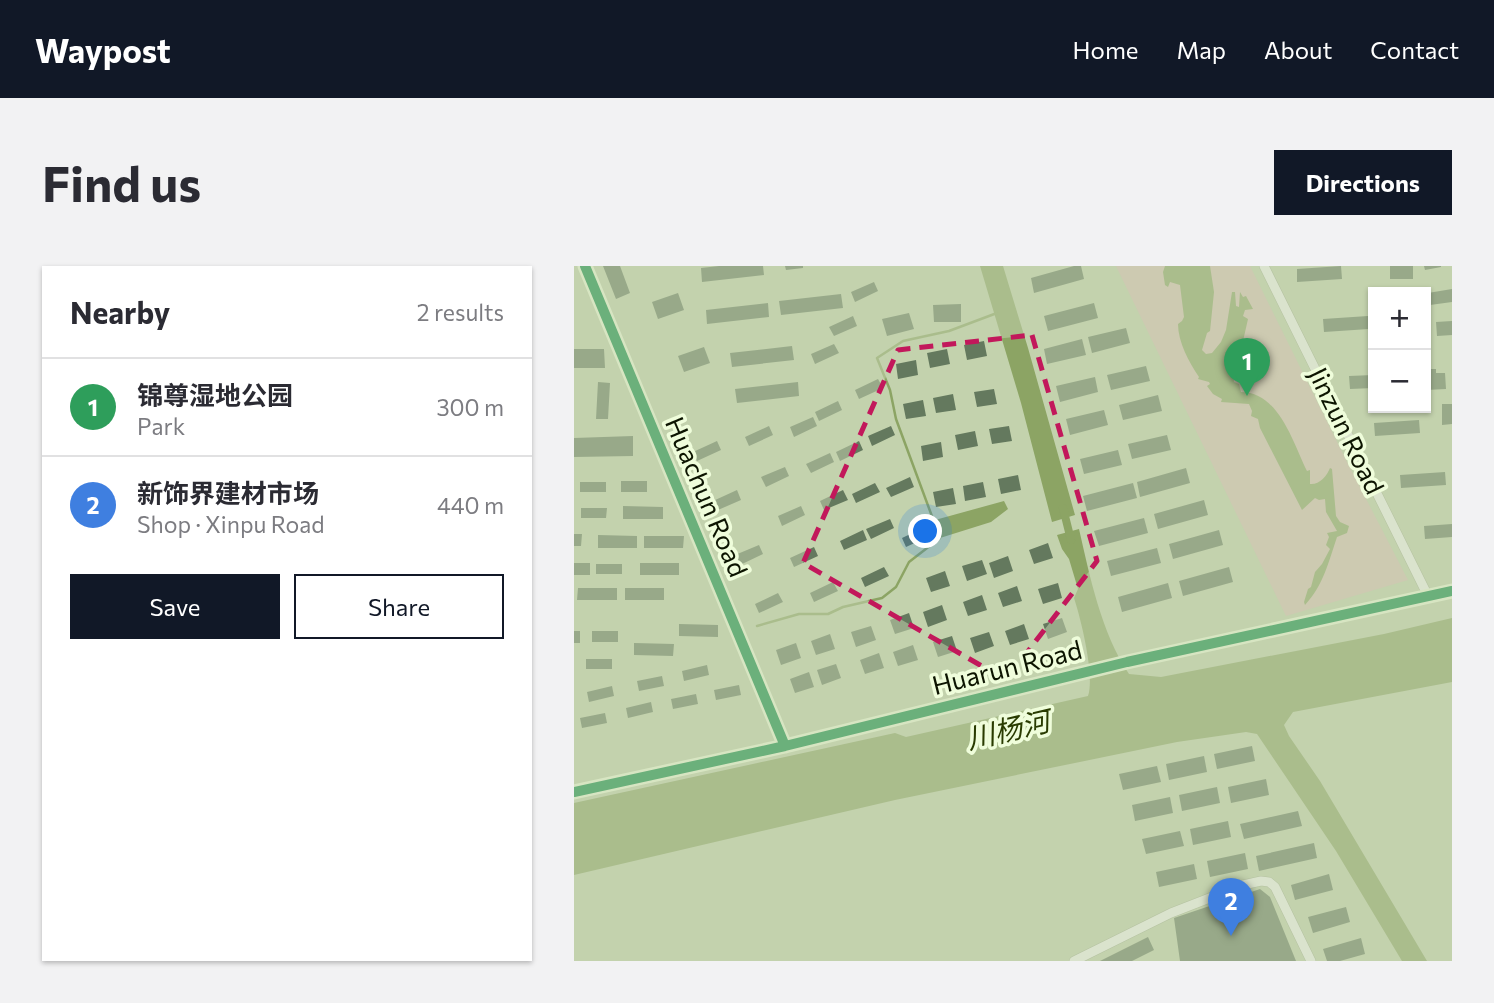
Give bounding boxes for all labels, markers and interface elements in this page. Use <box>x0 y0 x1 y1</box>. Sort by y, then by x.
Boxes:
text: Waypost <box>35 29 171 70</box>
text: Home <box>1073 35 1139 64</box>
text: Map <box>1177 35 1226 64</box>
text: About <box>1264 35 1332 64</box>
text: Contact <box>1370 35 1459 64</box>
button: Directions <box>1274 150 1452 215</box>
text: Find us <box>42 152 201 212</box>
map controls <box>1368 287 1431 413</box>
button: + <box>1368 287 1431 350</box>
text: Nearby <box>70 293 170 330</box>
text: 2 results <box>417 298 504 326</box>
pin: 1 <box>1224 338 1270 396</box>
button: − <box>1368 350 1431 413</box>
street label: Jinzun Road <box>1303 362 1391 499</box>
text: 锦尊湿地公园 <box>137 379 293 410</box>
text: 1 <box>88 393 98 421</box>
text: 300 m <box>436 393 504 421</box>
text: Park <box>137 412 185 440</box>
street label: Huachun Road <box>660 412 755 581</box>
text: 新饰界建材市场 <box>137 477 319 508</box>
text: 2 <box>86 491 100 519</box>
text: 440 m <box>437 491 504 519</box>
text: Shop · Xinpu Road <box>137 510 325 538</box>
your location <box>908 514 942 548</box>
button: Save <box>70 574 280 639</box>
button: Share <box>294 574 504 639</box>
street label: Huarun Road <box>929 633 1085 700</box>
water label: 川杨河 <box>963 702 1057 755</box>
pin: 2 <box>1208 878 1254 936</box>

